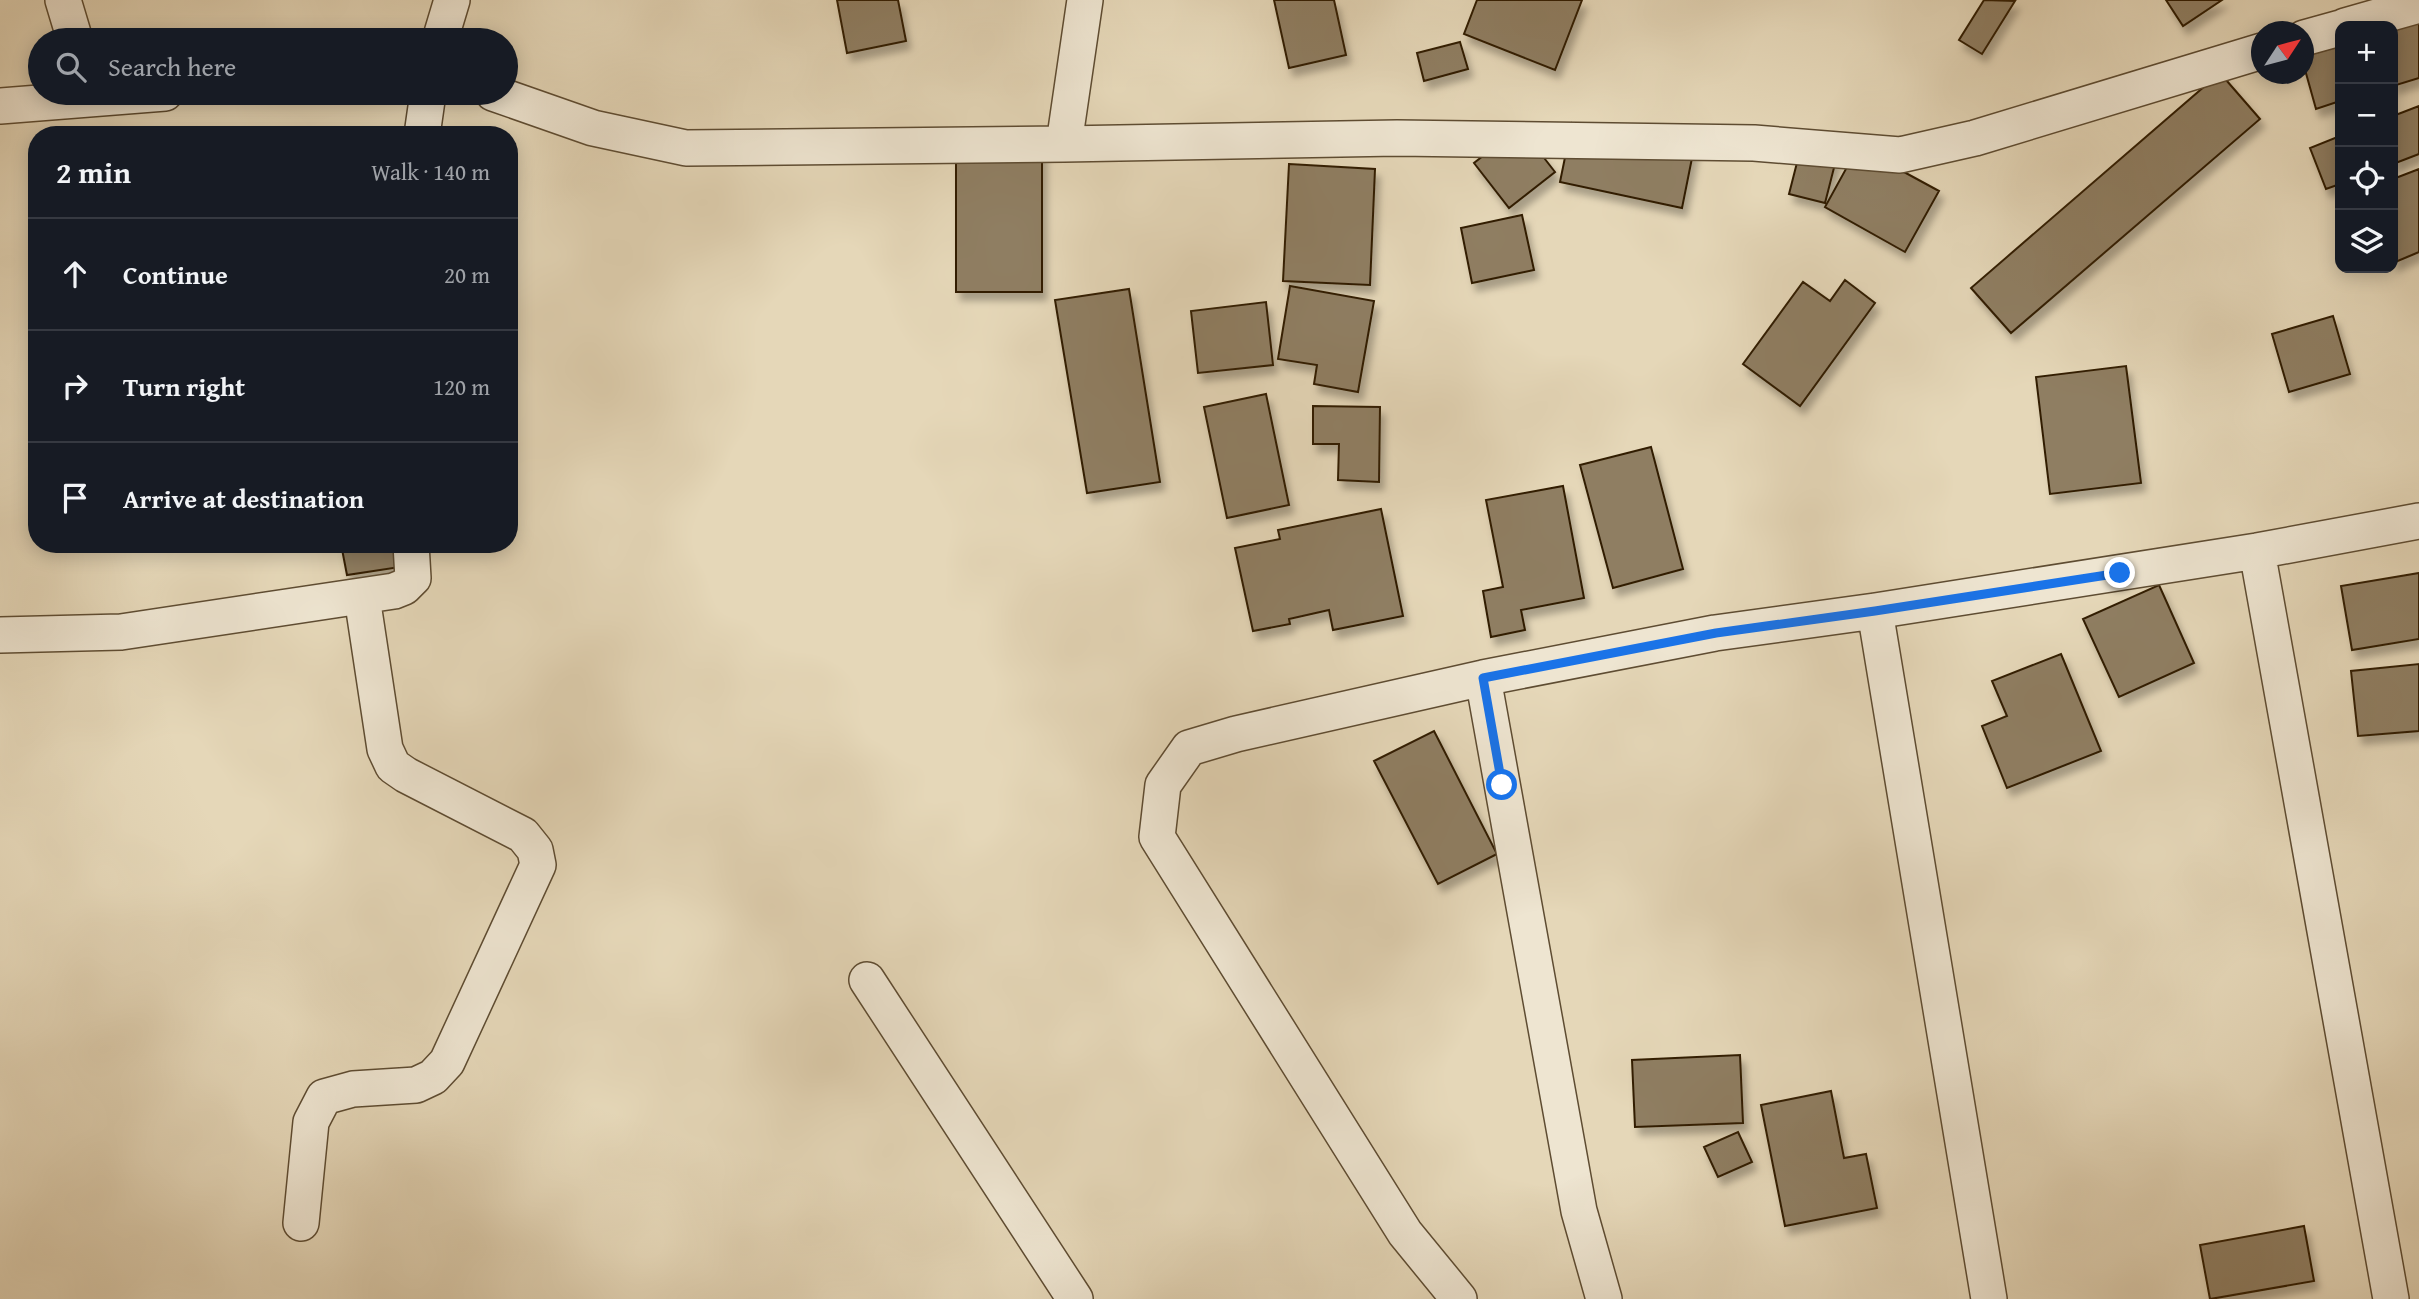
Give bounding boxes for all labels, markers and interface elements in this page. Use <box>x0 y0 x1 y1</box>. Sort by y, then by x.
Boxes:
north arrow <box>2251 21 2314 84</box>
map controls <box>2335 21 2398 273</box>
button: + <box>2335 21 2398 84</box>
search box <box>28 28 518 105</box>
text: Search here <box>108 47 236 86</box>
icon: search <box>52 48 90 86</box>
button: − <box>2335 84 2398 147</box>
button: locate <box>2335 147 2398 210</box>
text: 2 min <box>56 150 131 194</box>
text: Walk · 140 m <box>371 155 490 188</box>
button: layers <box>2335 210 2398 273</box>
icon: ahead <box>56 255 94 293</box>
text: Continue <box>123 255 228 294</box>
text: 20 m <box>444 258 490 291</box>
icon: right <box>56 367 94 405</box>
text: Turn right <box>123 367 245 406</box>
text: 120 m <box>433 370 490 403</box>
icon: arrive <box>56 479 94 517</box>
text: Arrive at destination <box>123 479 364 518</box>
route end <box>2104 557 2135 588</box>
route start <box>1486 769 1517 800</box>

